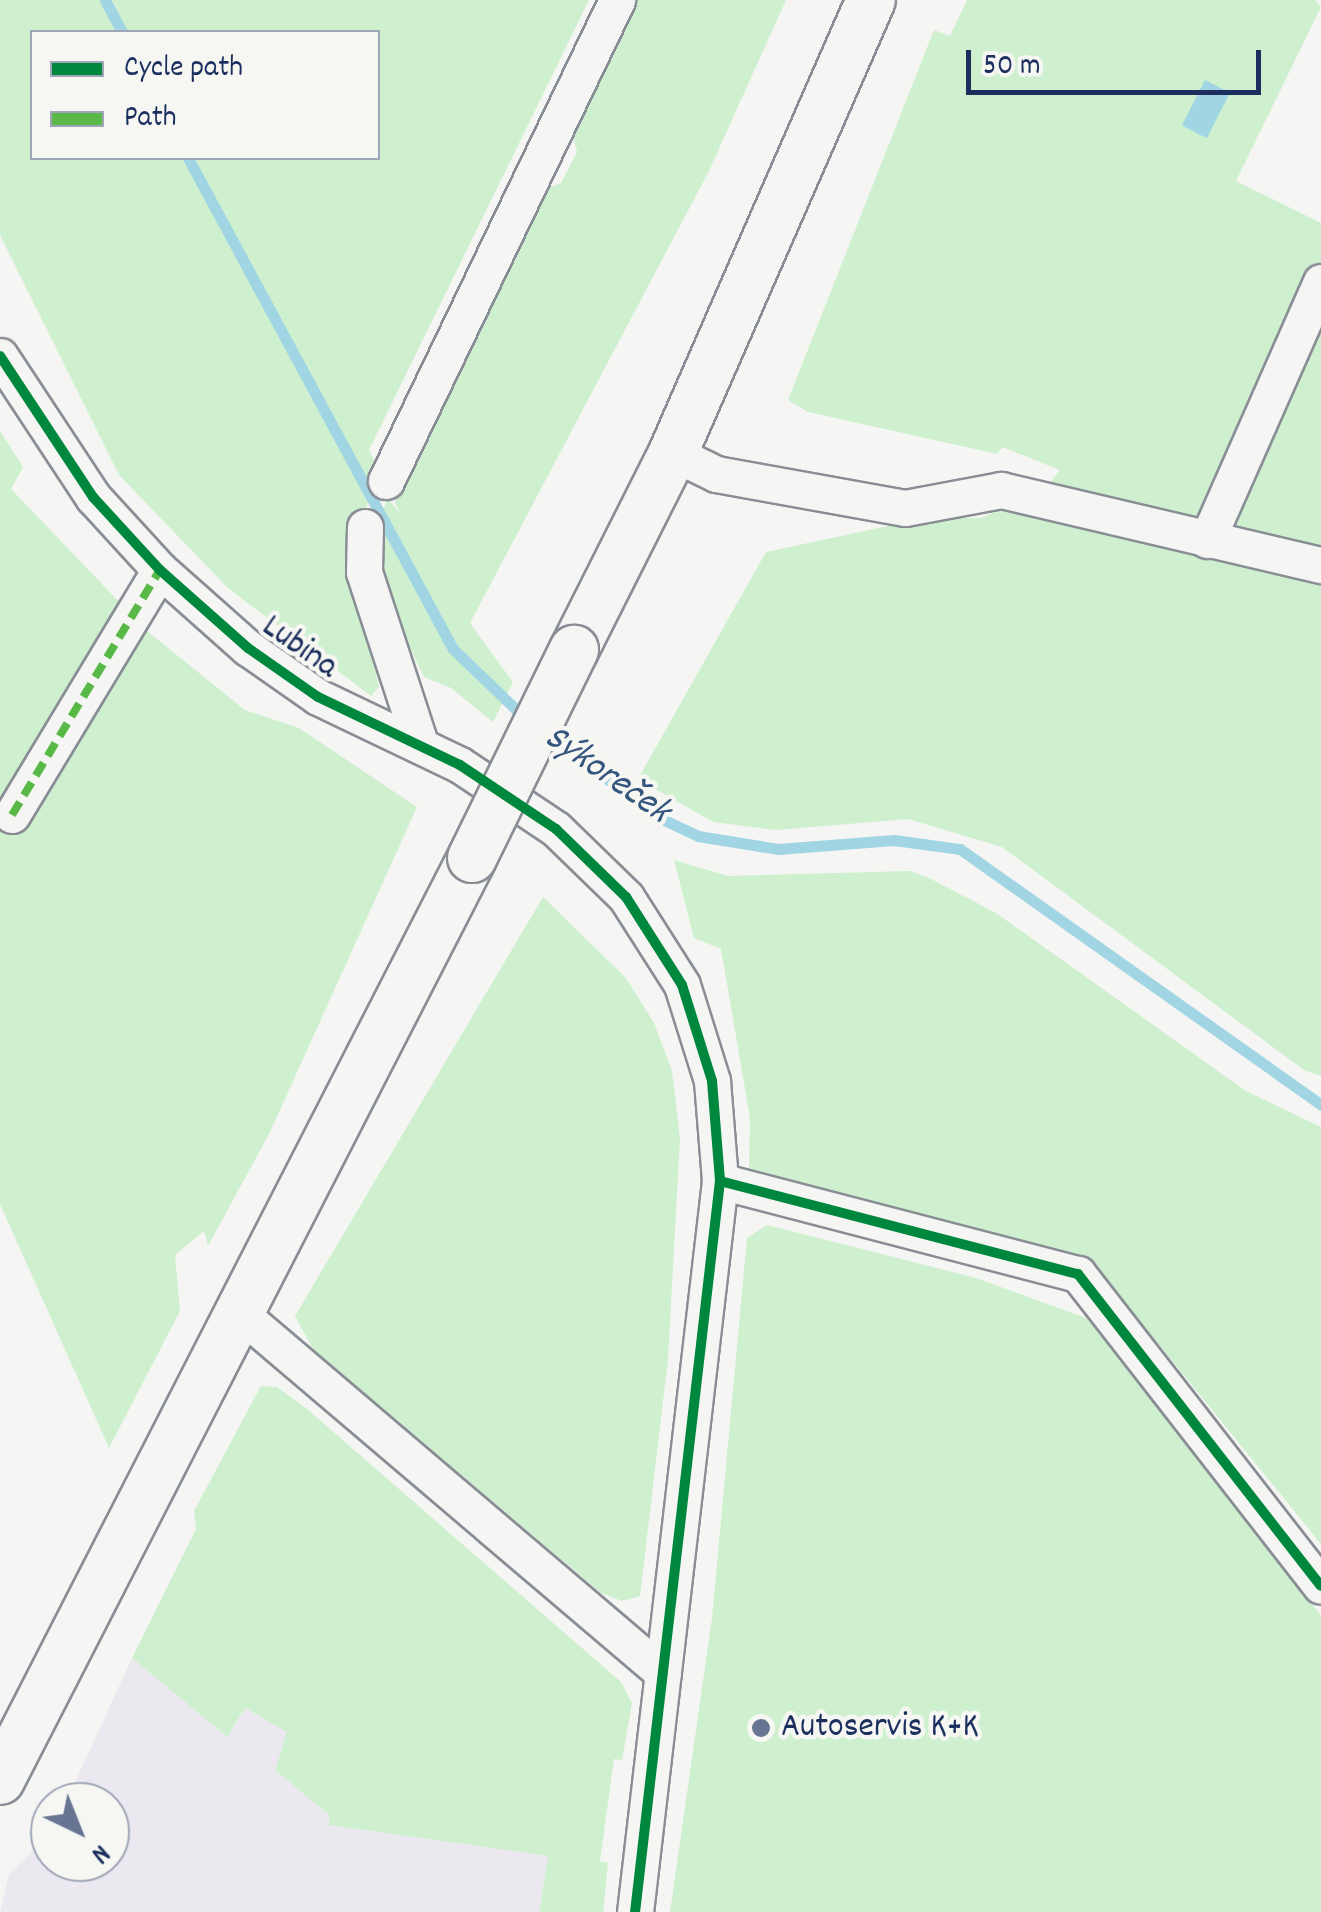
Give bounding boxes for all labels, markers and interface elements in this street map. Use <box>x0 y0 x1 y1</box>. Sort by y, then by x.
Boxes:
legend <box>30 30 380 160</box>
scale bar <box>971 30 1266 92</box>
text: 50 m <box>983 46 1041 89</box>
text: Cycle path <box>124 48 243 91</box>
text: Path <box>124 98 177 141</box>
street label: Lubina <box>253 607 345 689</box>
water label: Sýkoreček <box>534 716 678 836</box>
place label: Autoservis K+K <box>781 1707 979 1749</box>
marker: Autoservis K+K <box>750 1717 772 1739</box>
north arrow <box>30 1782 130 1882</box>
text: N <box>80 1833 118 1872</box>

